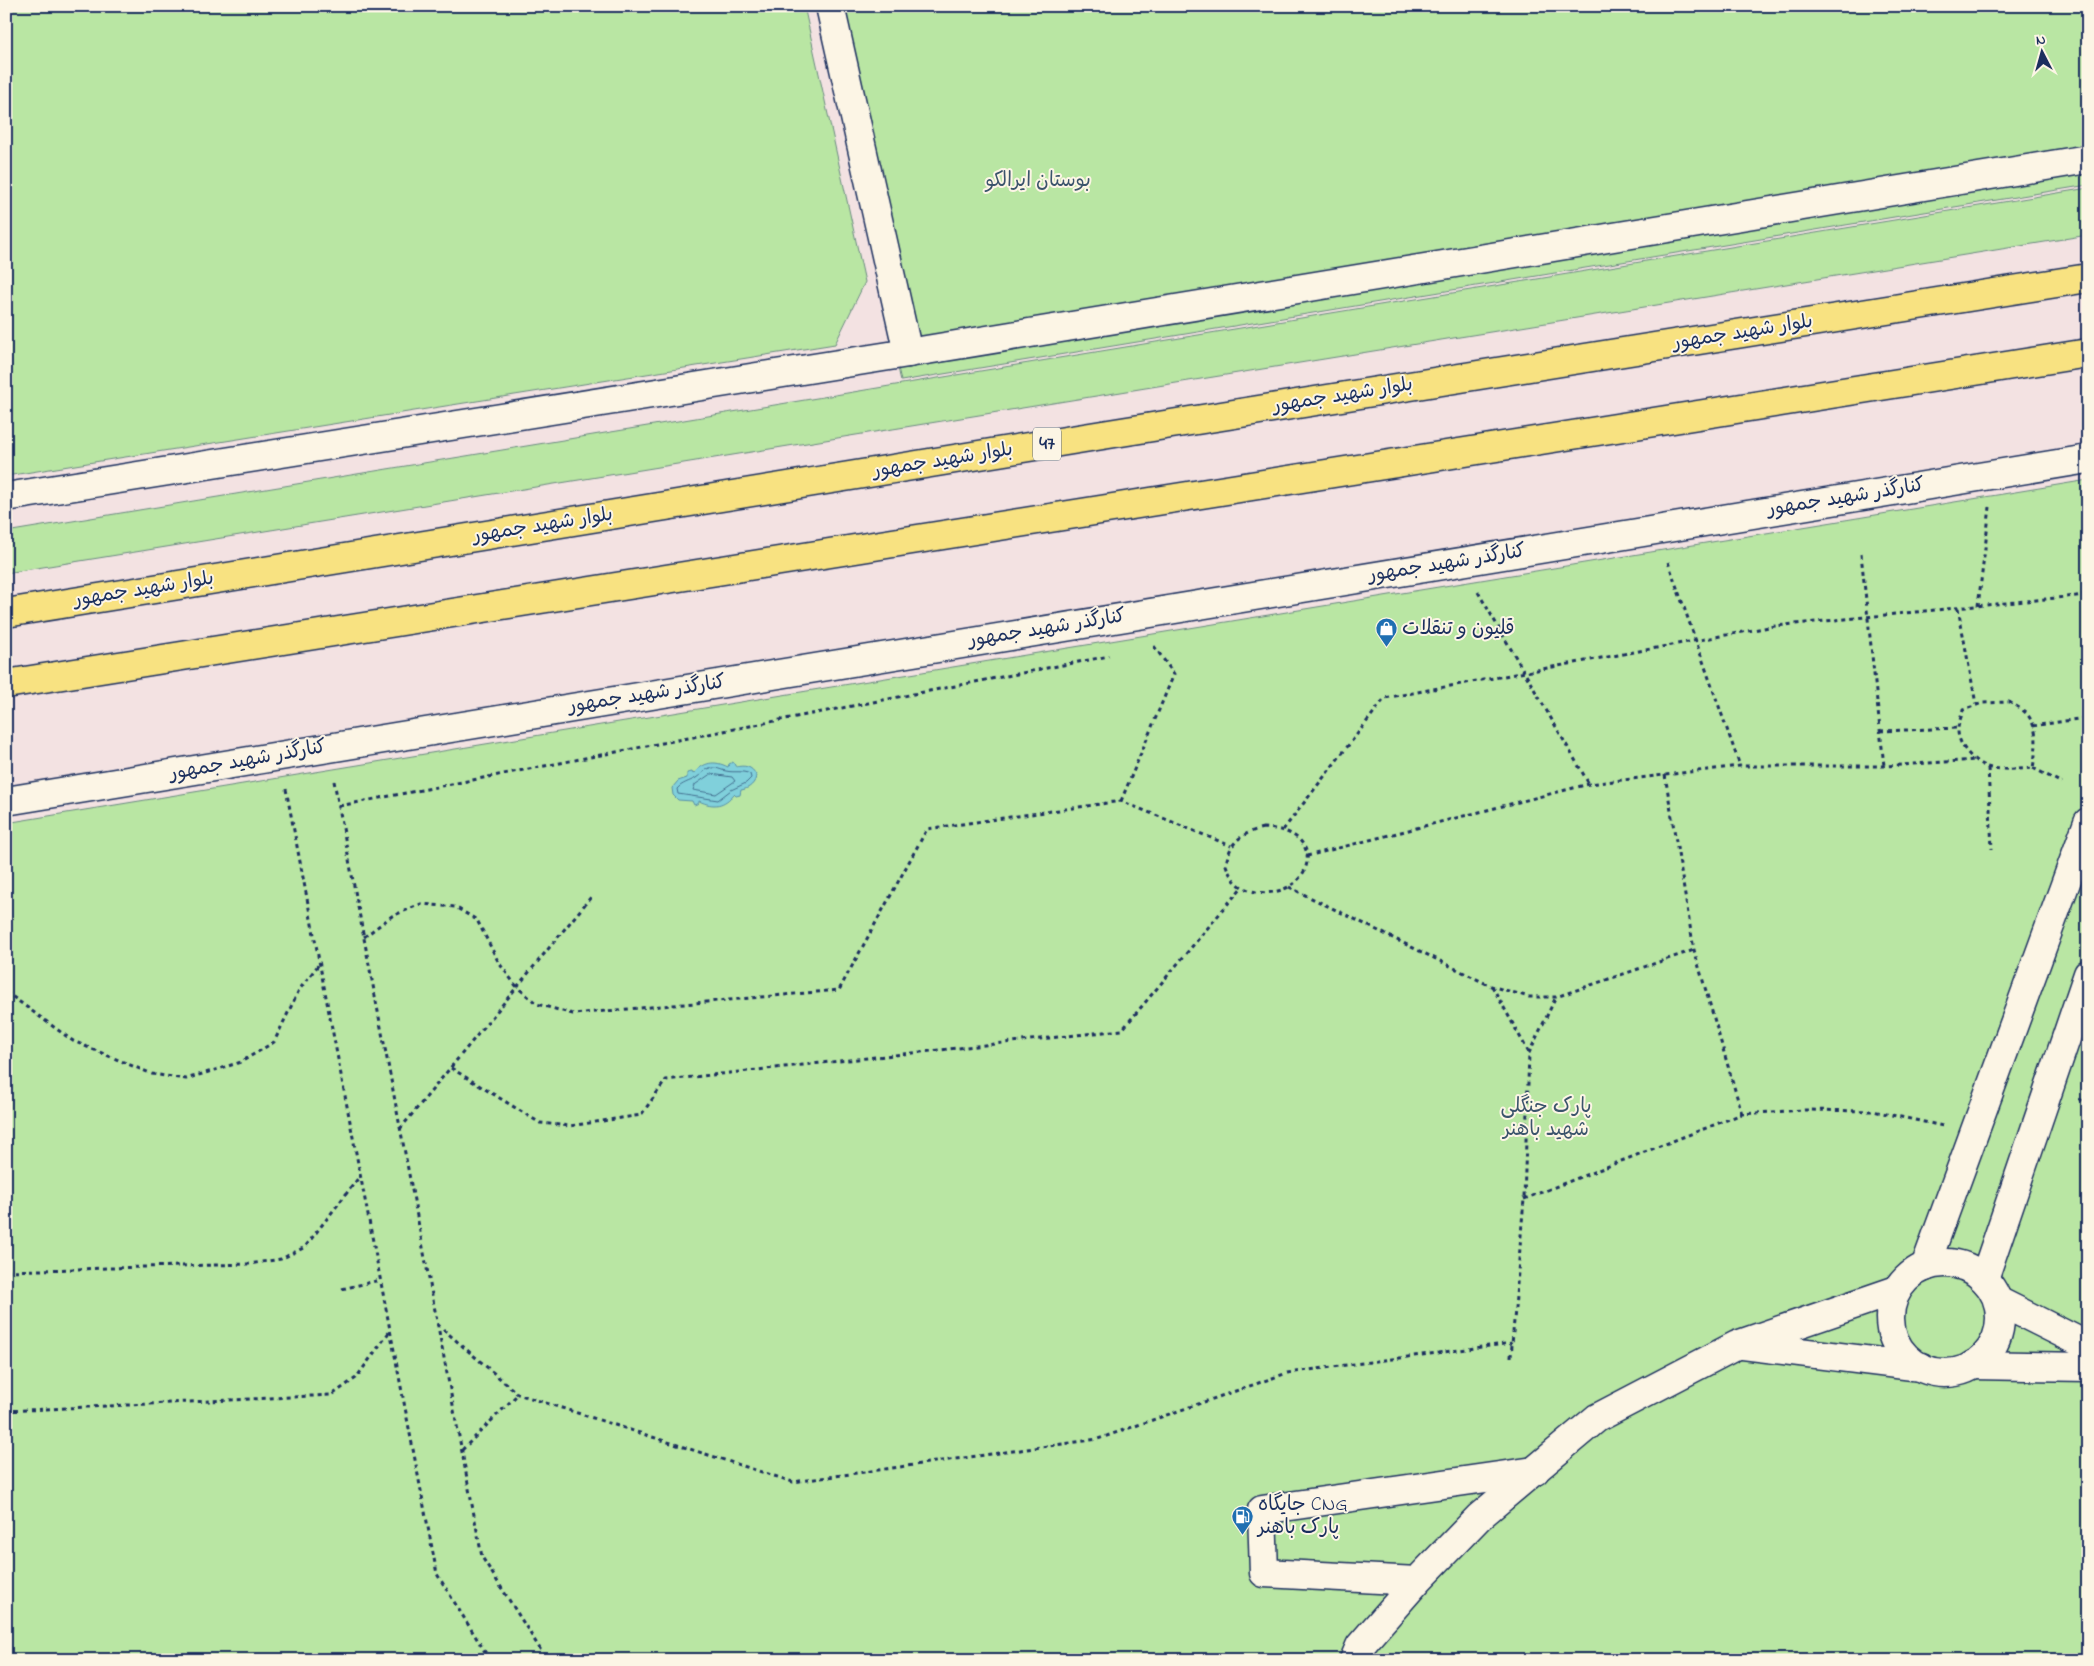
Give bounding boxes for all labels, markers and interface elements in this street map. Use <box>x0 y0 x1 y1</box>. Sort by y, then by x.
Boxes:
north arrow <box>2016 28 2066 78</box>
text: N <box>2035 30 2047 51</box>
park label: بوستان ایرالکو <box>984 167 1091 196</box>
street label: بلوار شهید جمهور <box>1669 308 1815 359</box>
street label: بلوار شهید جمهور <box>1269 371 1415 422</box>
road number: 47 <box>1033 428 1061 460</box>
street label: بلوار شهید جمهور <box>869 436 1015 487</box>
street label: کنارگذر شهید جمهور <box>1763 471 1927 525</box>
street label: بلوار شهید جمهور <box>469 501 615 552</box>
street label: کنارگذر شهید جمهور <box>1364 537 1528 591</box>
street label: بلوار شهید جمهور <box>70 565 216 616</box>
street label: کنارگذر شهید جمهور <box>964 602 1128 656</box>
place label: قلیون و تنقلات <box>1402 615 1515 644</box>
shop icon: قلیون و تنقلات <box>1374 617 1398 648</box>
street label: کنارگذر شهید جمهور <box>564 668 728 722</box>
street label: کنارگذر شهید جمهور <box>165 733 329 789</box>
park label: پارک جنگلی شهید باهنر <box>1501 1093 1591 1145</box>
place label: جایگاه CNG پارک باهنر <box>1256 1491 1348 1543</box>
fuel station icon: جایگاه CNG پارک باهنر <box>1230 1505 1254 1536</box>

